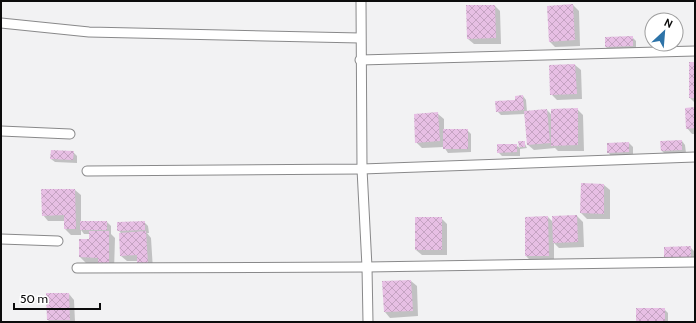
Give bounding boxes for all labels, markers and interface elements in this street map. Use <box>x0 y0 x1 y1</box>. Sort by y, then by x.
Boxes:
north arrow <box>644 12 684 52</box>
text: N <box>662 15 675 31</box>
scale bar <box>14 285 100 311</box>
text: 50 m <box>20 291 48 306</box>

